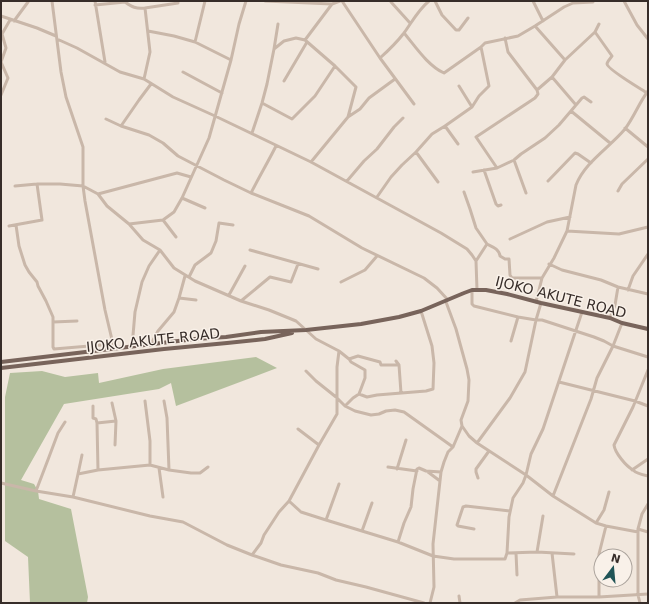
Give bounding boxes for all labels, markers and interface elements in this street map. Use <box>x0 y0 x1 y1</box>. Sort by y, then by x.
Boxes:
street label: IJOKO AKUTE ROAD <box>494 273 628 321</box>
street label: IJOKO AKUTE ROAD <box>85 325 221 355</box>
north arrow <box>593 548 633 588</box>
text: N <box>609 551 622 566</box>

